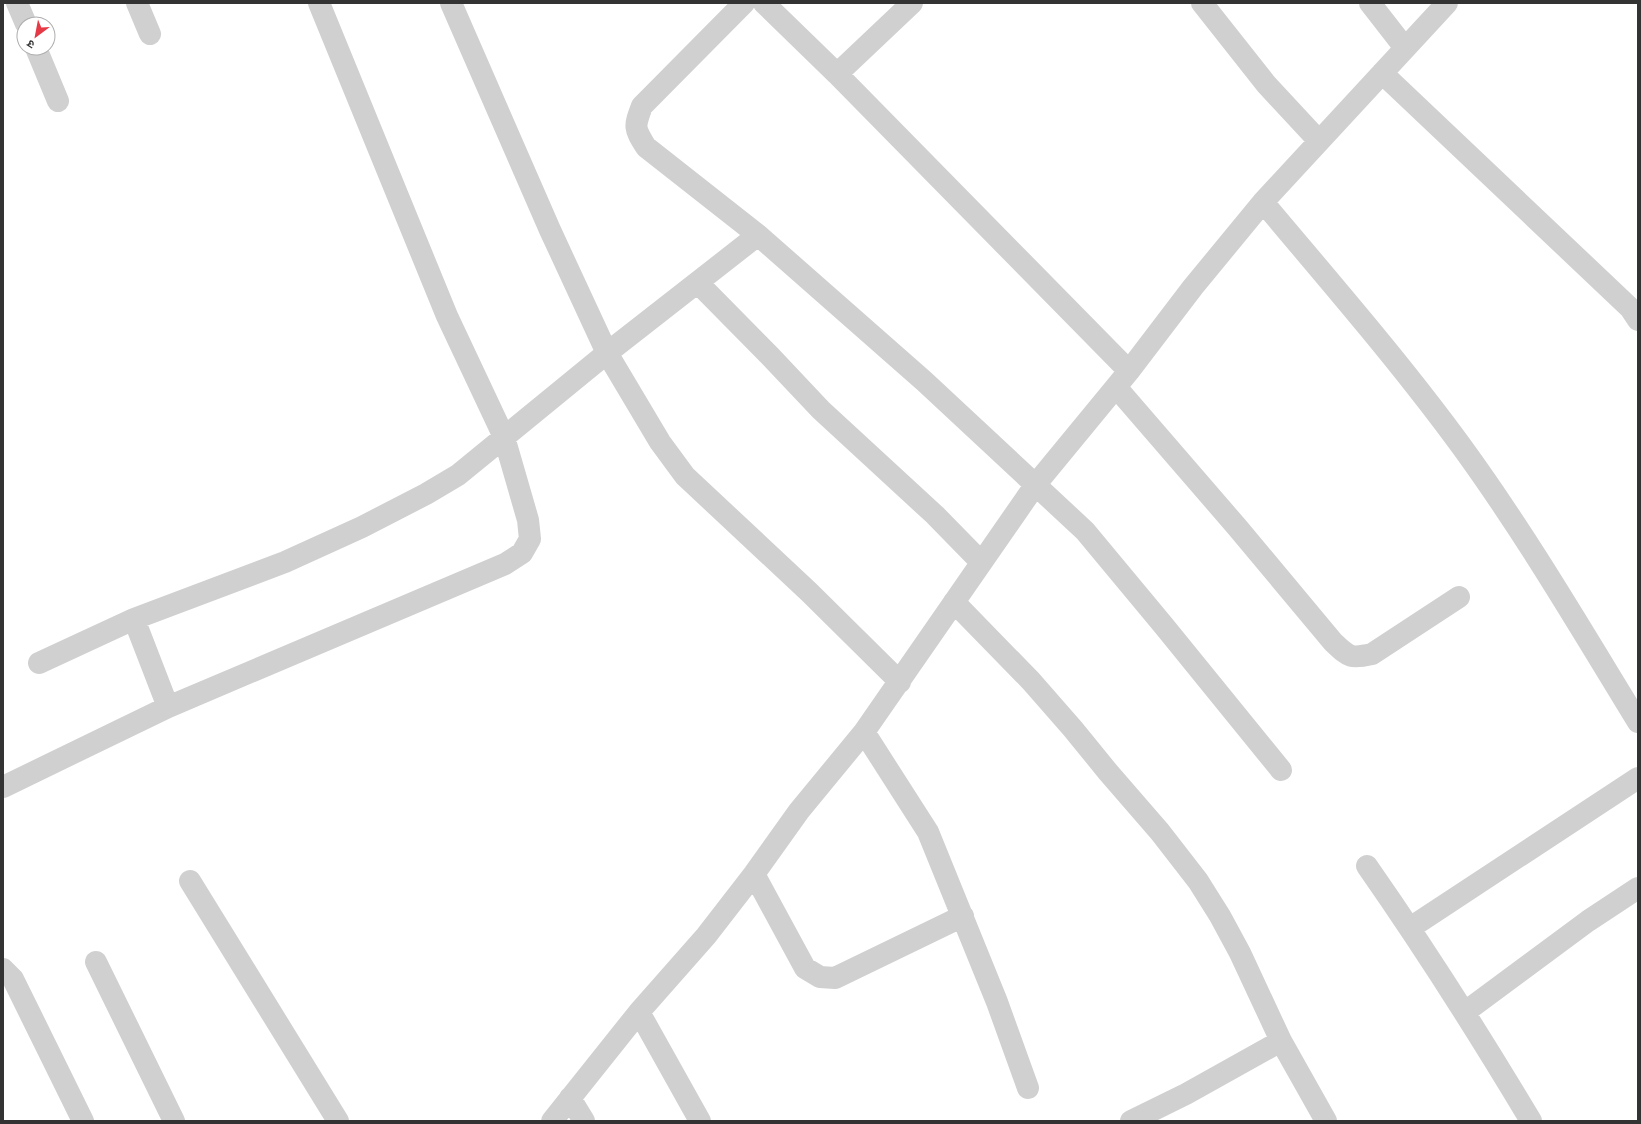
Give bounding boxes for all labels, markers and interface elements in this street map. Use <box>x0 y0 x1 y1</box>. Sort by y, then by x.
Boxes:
north arrow <box>16 16 56 56</box>
text: उ <box>24 37 37 52</box>

